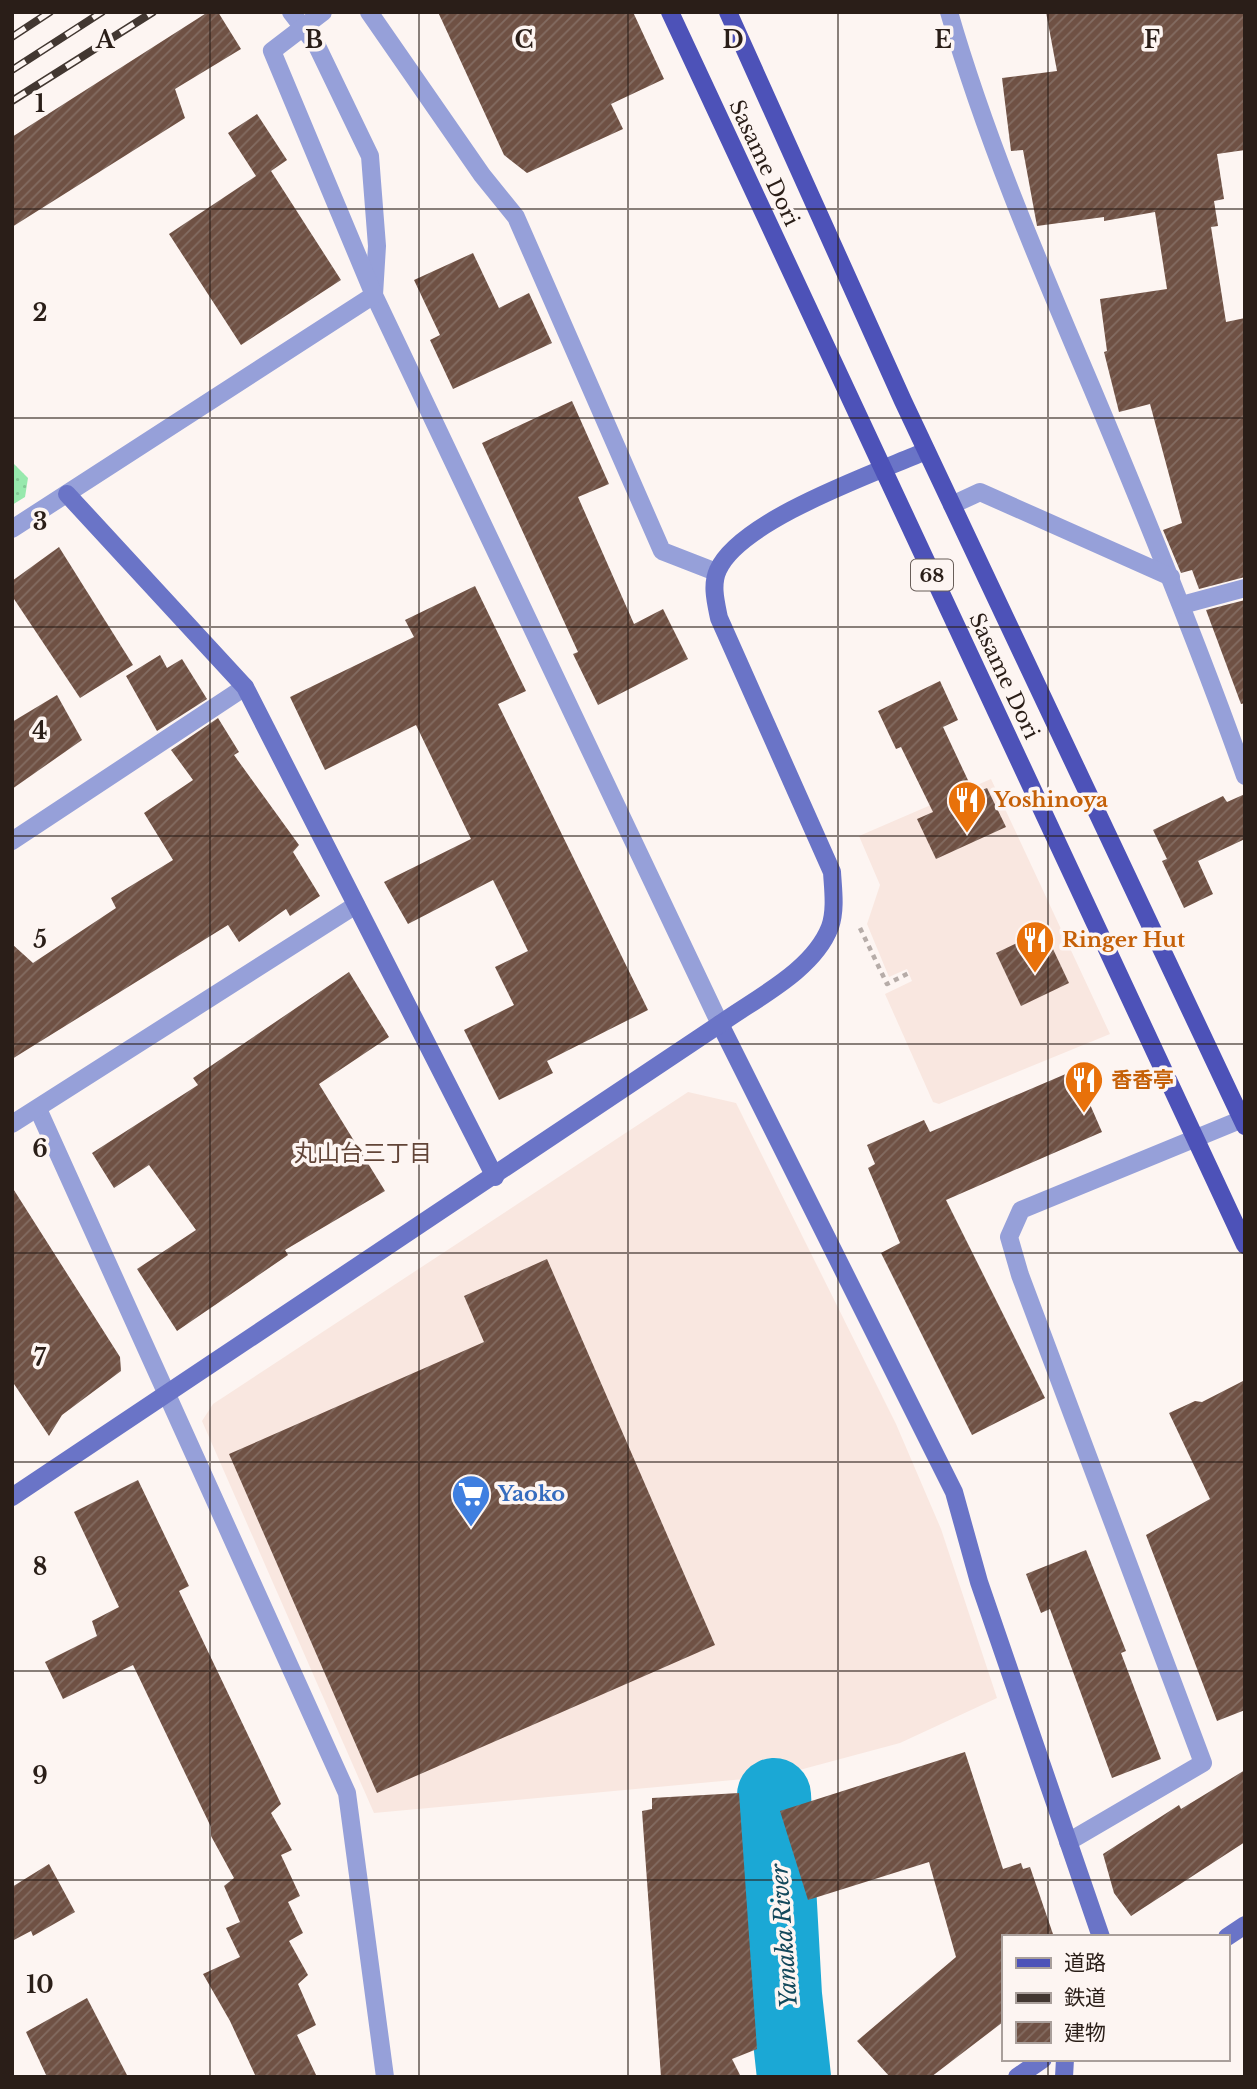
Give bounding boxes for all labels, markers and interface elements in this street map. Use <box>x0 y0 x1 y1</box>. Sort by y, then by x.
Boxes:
text: A <box>95 26 116 54</box>
text: B <box>305 26 323 54</box>
text: C <box>515 26 533 54</box>
text: D <box>722 26 744 54</box>
text: E <box>934 26 952 54</box>
text: F <box>1144 26 1160 54</box>
text: 1 <box>35 90 45 118</box>
street label: Sasame Dori <box>723 96 805 230</box>
text: 2 <box>33 299 47 327</box>
text: 3 <box>33 508 47 536</box>
road number: 68 <box>911 560 953 590</box>
street label: Sasame Dori <box>963 609 1045 743</box>
text: 4 <box>32 717 48 745</box>
restaurant icon: Yoshinoya <box>946 779 988 834</box>
place label: Yoshinoya <box>993 787 1108 813</box>
restaurant icon: Ringer Hut <box>1014 919 1056 974</box>
text: 5 <box>33 926 47 954</box>
place label: Ringer Hut <box>1062 927 1185 953</box>
restaurant icon: 香香亭 <box>1063 1059 1105 1114</box>
place label: 香香亭 <box>1111 1067 1174 1093</box>
text: 6 <box>32 1135 48 1163</box>
district label: 丸山台三丁目 <box>294 1139 432 1167</box>
text: 7 <box>34 1344 47 1372</box>
supermarket icon: Yaoko <box>450 1473 492 1528</box>
place label: Yaoko <box>497 1481 565 1507</box>
text: 8 <box>33 1553 47 1581</box>
text: 9 <box>32 1762 48 1790</box>
water label: Yanaka River <box>765 1862 803 2009</box>
legend <box>1002 1935 1229 2061</box>
text: 道路 <box>1064 1950 1106 1976</box>
text: 10 <box>26 1971 54 1999</box>
text: 鉄道 <box>1064 1985 1106 2011</box>
text: 建物 <box>1064 2020 1106 2046</box>

